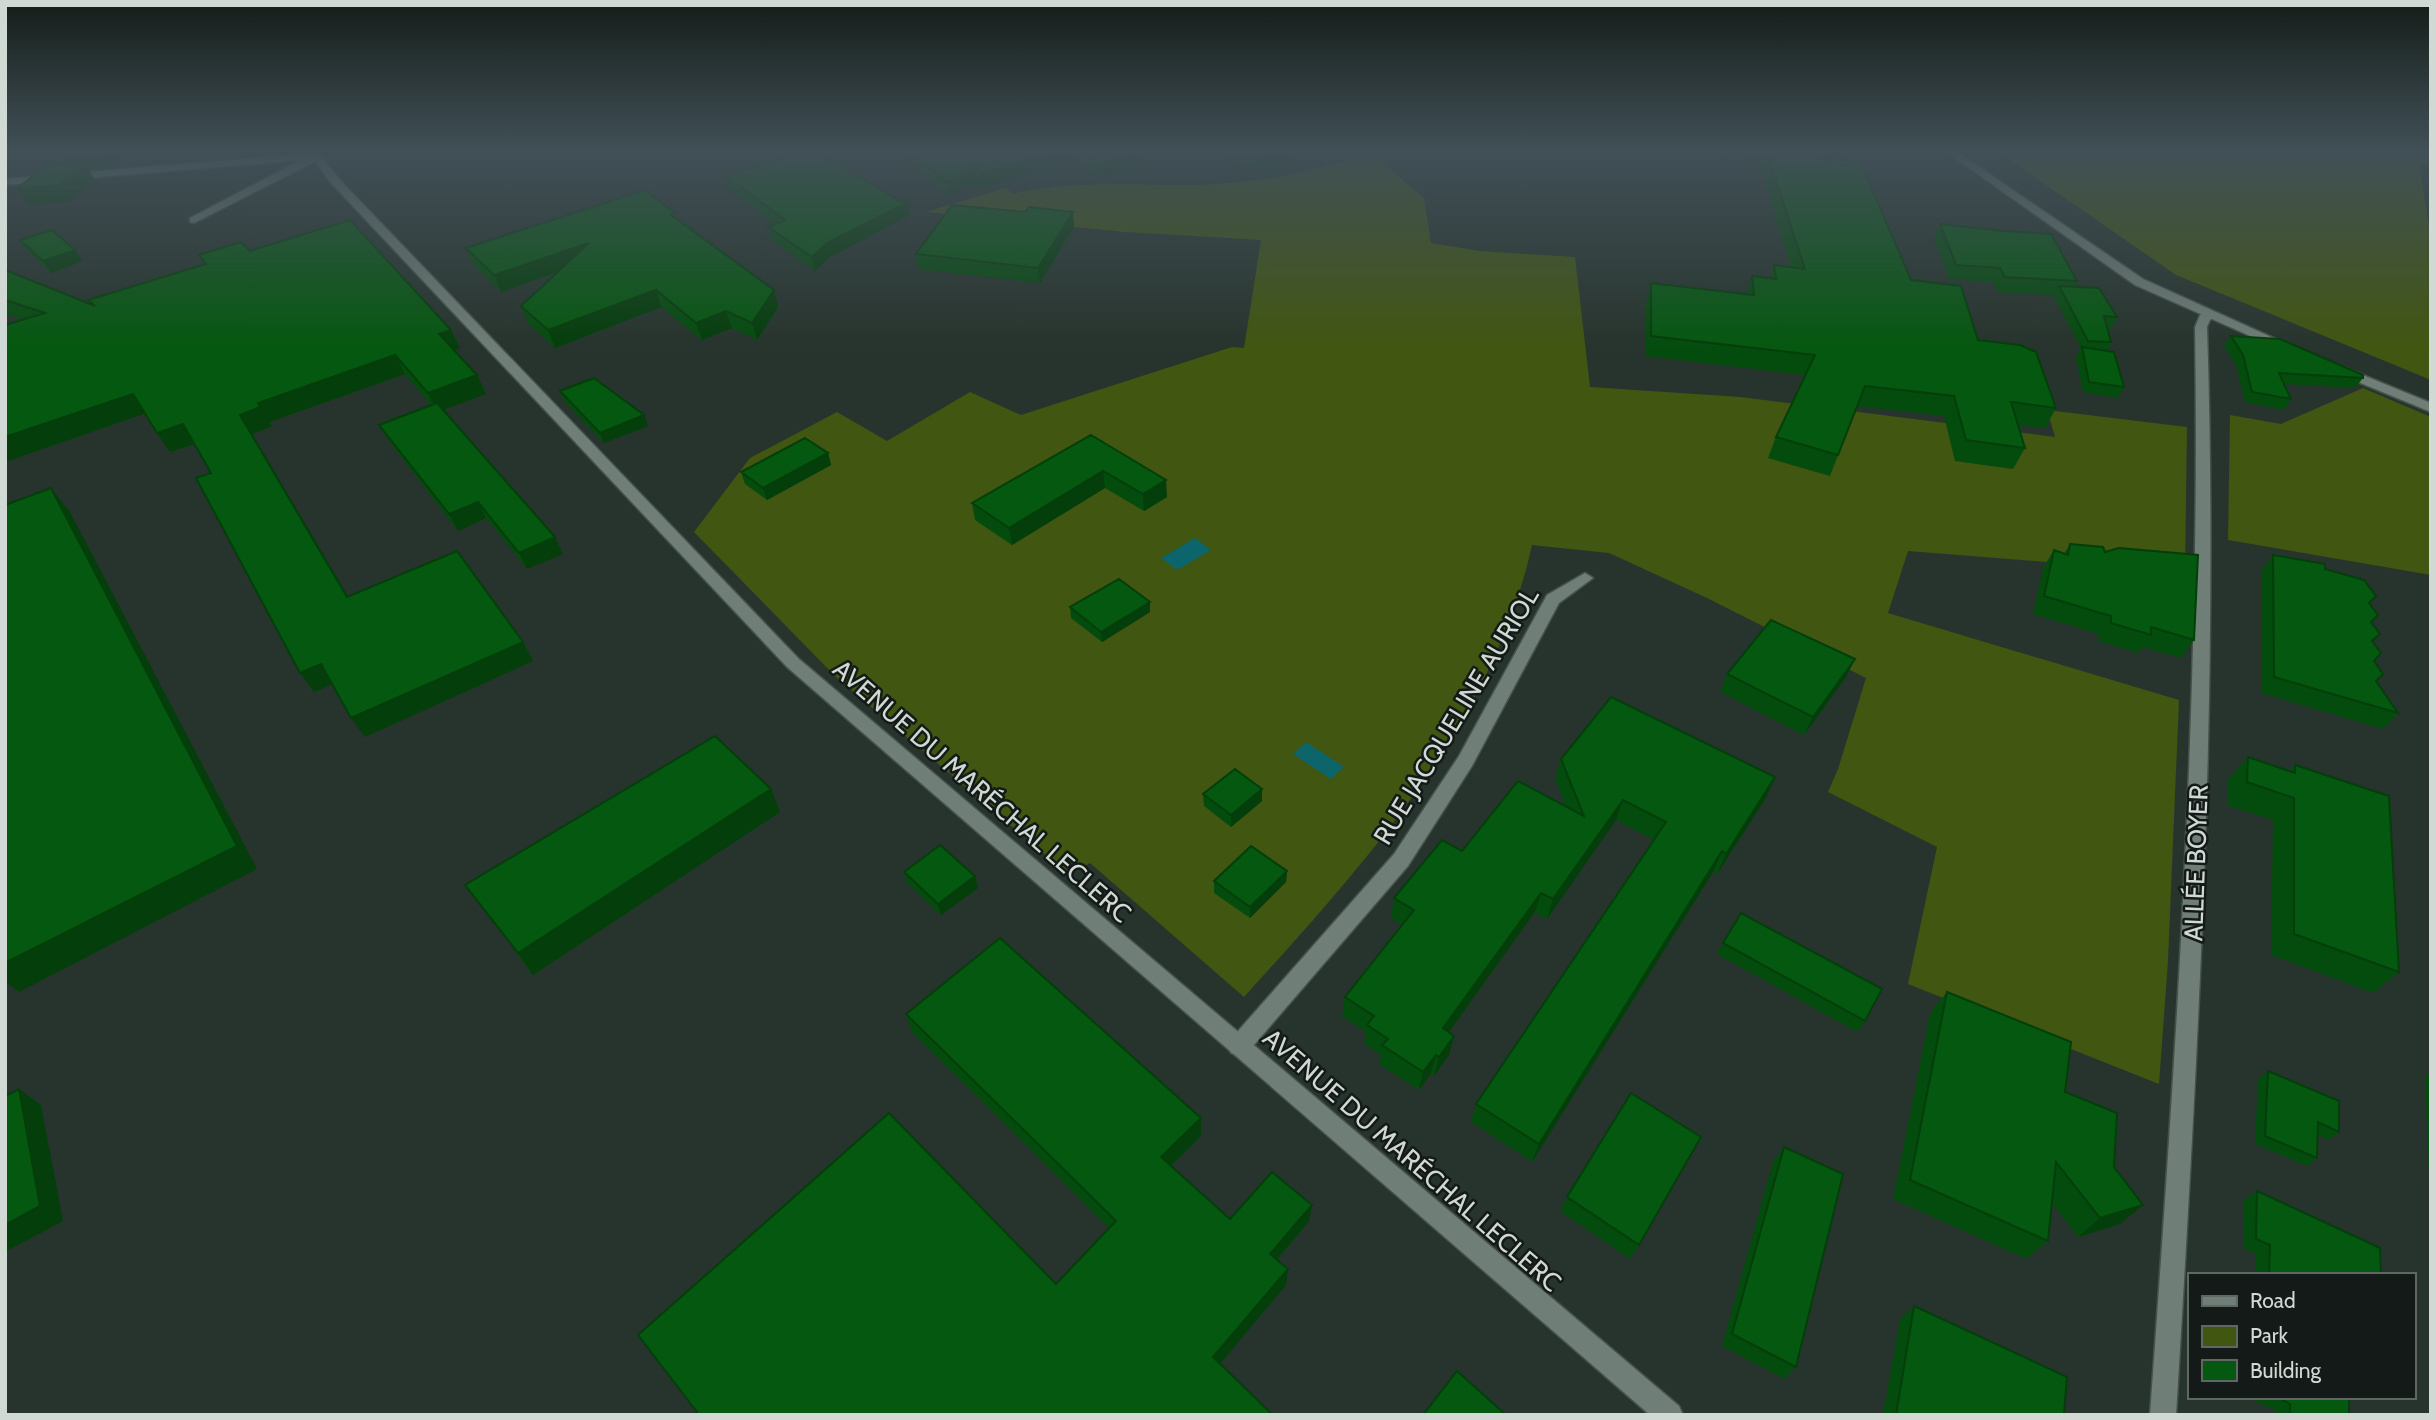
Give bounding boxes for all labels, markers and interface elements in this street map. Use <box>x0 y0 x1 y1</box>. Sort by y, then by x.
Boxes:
street label: RUE JACQUELINE AURIOL <box>1367 582 1545 850</box>
street label: AVENUE DU MARÉCHAL LECLERC <box>826 653 1138 929</box>
street label: ALLÉE BOYER <box>2177 784 2215 942</box>
street label: AVENUE DU MARÉCHAL LECLERC <box>1256 1022 1568 1298</box>
legend <box>2188 1273 2415 1399</box>
text: Road <box>2250 1288 2296 1313</box>
text: Park <box>2250 1323 2288 1348</box>
text: Building <box>2250 1358 2322 1383</box>

